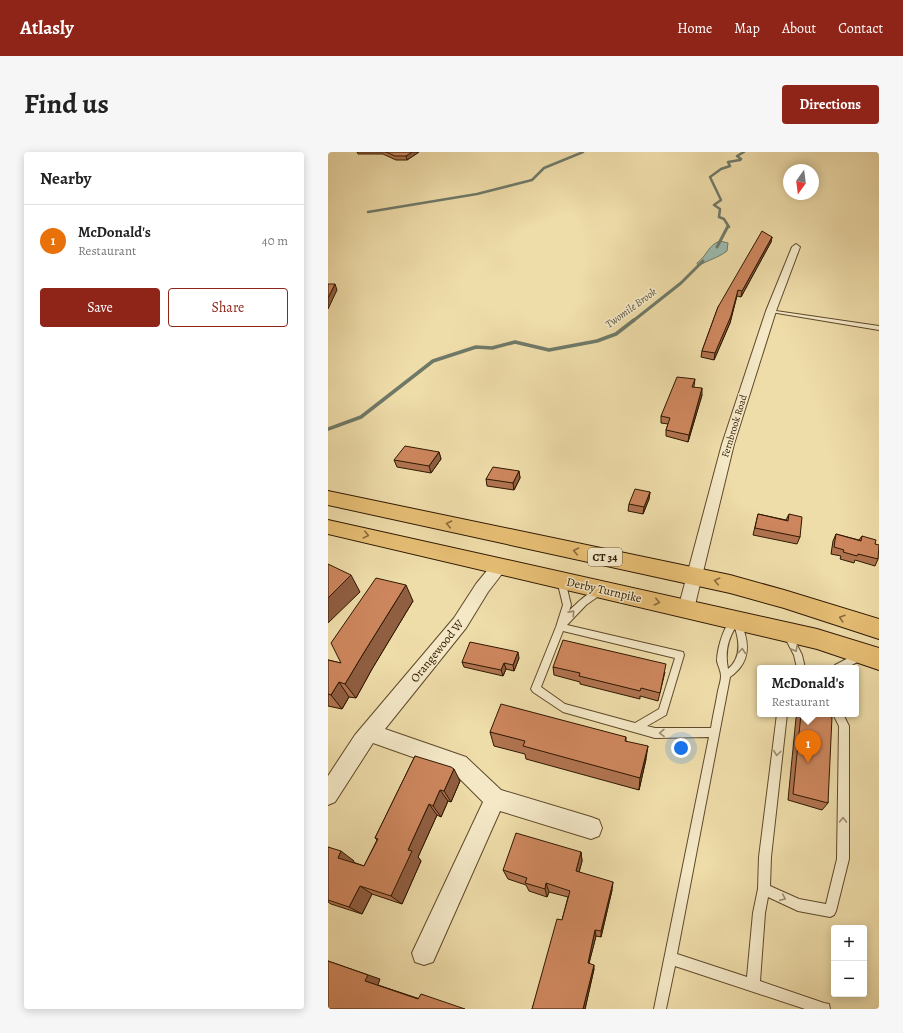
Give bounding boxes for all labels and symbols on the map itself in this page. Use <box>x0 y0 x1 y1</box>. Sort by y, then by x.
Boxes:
north arrow <box>783 164 819 200</box>
water label: Twomile Brook <box>602 284 660 332</box>
street label: Fernbrook Road <box>718 392 750 459</box>
one-way arrow <box>446 520 452 529</box>
one-way arrow <box>363 531 369 539</box>
one-way arrow <box>573 547 579 556</box>
road number: CT 34 <box>588 548 622 566</box>
street label: Derby Turnpike <box>565 574 643 606</box>
one-way arrow <box>714 578 720 586</box>
one-way arrow <box>654 597 661 606</box>
one-way arrow <box>568 611 575 618</box>
one-way arrow <box>839 614 846 622</box>
street label: Orangewood W <box>407 616 468 686</box>
one-way arrow <box>790 645 798 652</box>
one-way arrow <box>738 648 747 654</box>
one-way arrow <box>659 729 665 737</box>
pin: 1 <box>795 730 821 763</box>
your location <box>671 738 691 758</box>
one-way arrow <box>773 750 782 756</box>
one-way arrow <box>839 817 848 823</box>
one-way arrow <box>779 893 786 901</box>

